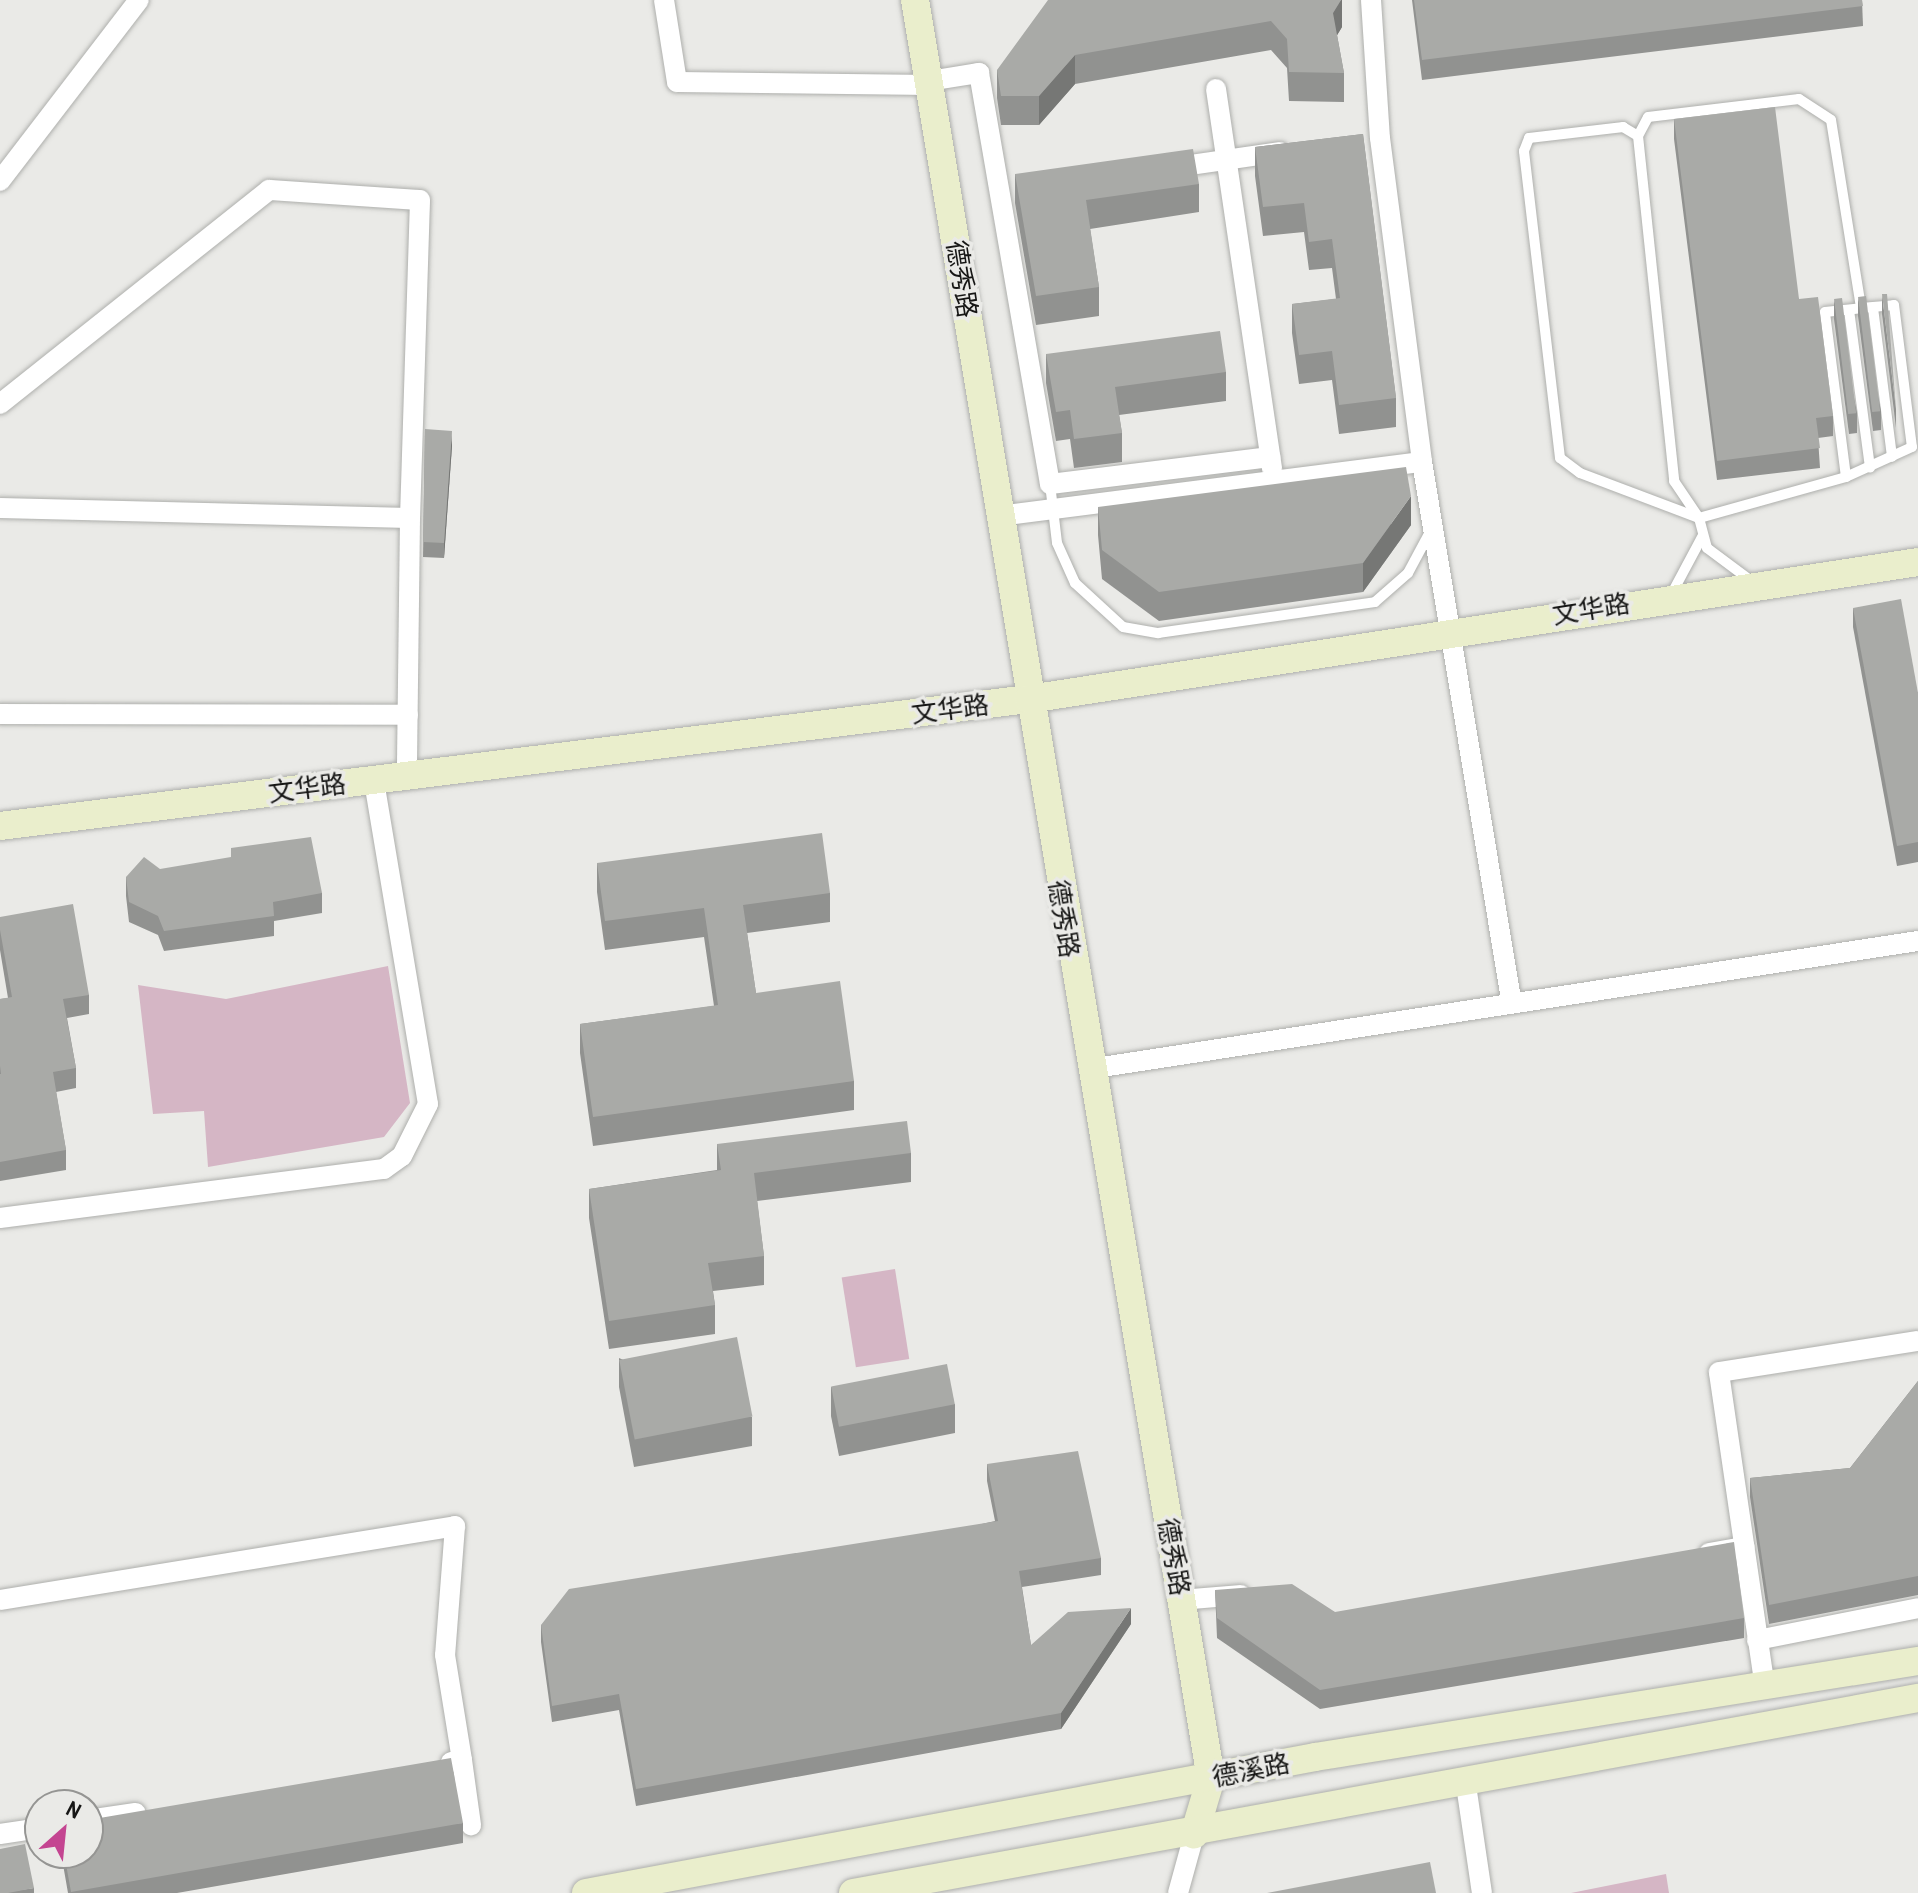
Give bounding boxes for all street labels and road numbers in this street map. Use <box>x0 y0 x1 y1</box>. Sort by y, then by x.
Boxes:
street label: 德秀路 <box>940 238 984 320</box>
street label: 文华路 <box>1550 587 1632 631</box>
street label: 文华路 <box>909 689 991 729</box>
street label: 文华路 <box>266 768 348 808</box>
street label: 德秀路 <box>1042 878 1086 960</box>
street label: 德秀路 <box>1152 1516 1196 1598</box>
street label: 德溪路 <box>1210 1747 1292 1793</box>

